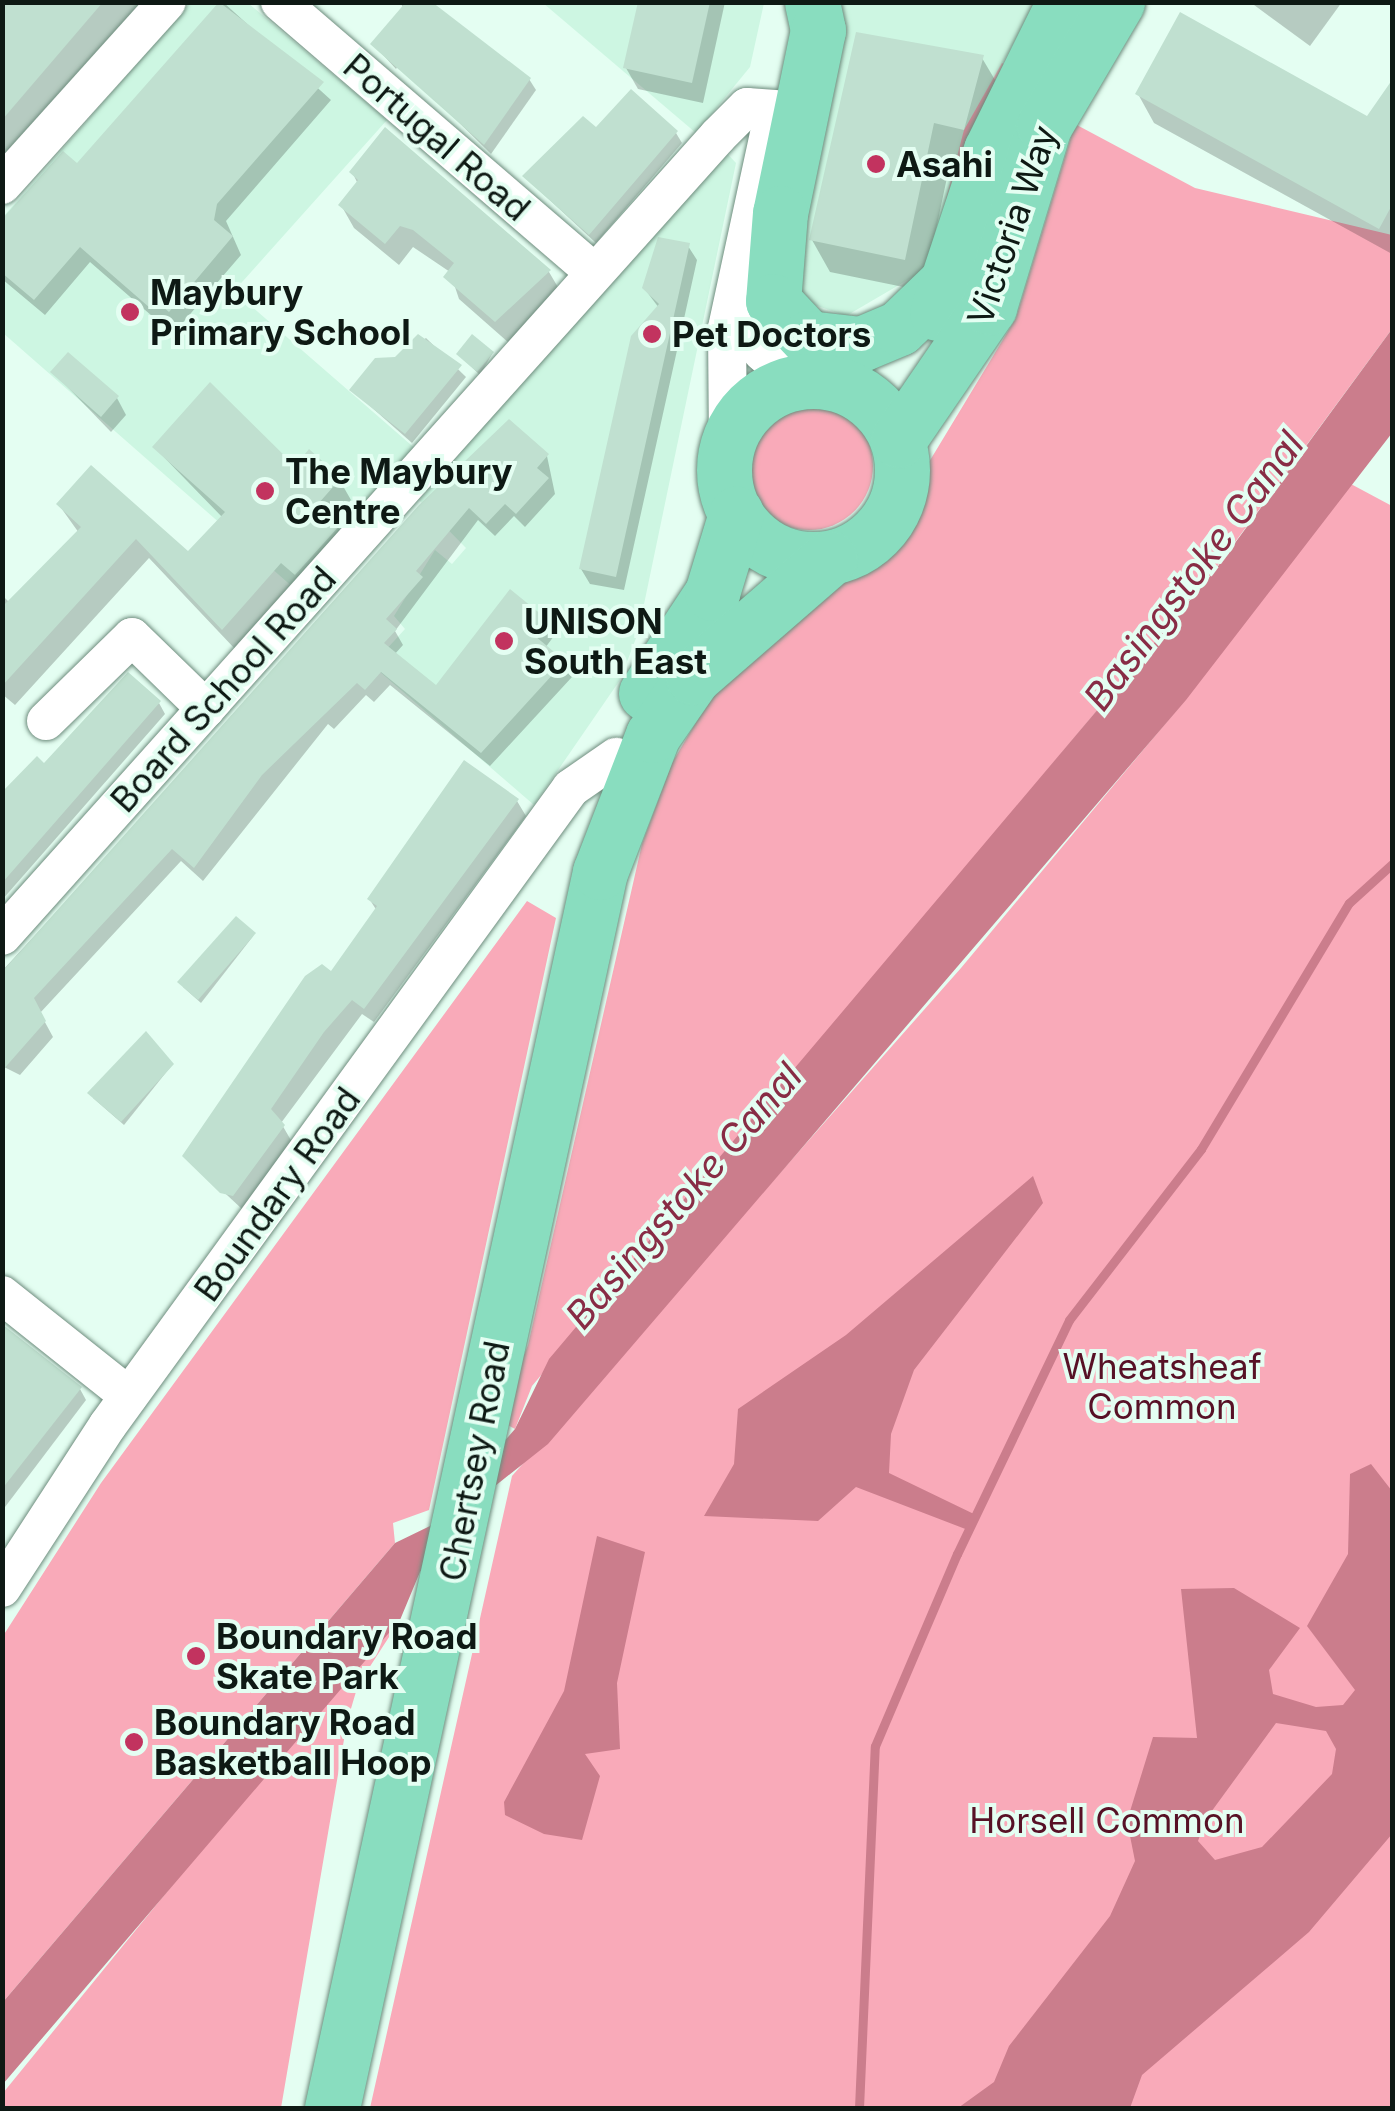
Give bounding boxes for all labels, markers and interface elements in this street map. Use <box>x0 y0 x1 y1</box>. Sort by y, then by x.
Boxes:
street label: Portugal Road <box>335 45 539 229</box>
street label: Victoria Way <box>958 120 1066 330</box>
place label: Asahi <box>896 143 993 185</box>
marker: Asahi <box>865 153 887 175</box>
place label: Maybury Primary School <box>150 271 411 353</box>
marker: Maybury Primary School <box>119 301 141 323</box>
place label: Pet Doctors <box>672 313 871 355</box>
marker: Pet Doctors <box>641 323 663 345</box>
water label: Basingstoke Canal <box>1074 423 1314 719</box>
place label: The Maybury Centre <box>285 450 512 532</box>
marker: The Maybury Centre <box>254 480 276 502</box>
street label: Board School Road <box>102 558 344 820</box>
place label: UNISON South East <box>524 600 707 682</box>
marker: UNISON South East <box>493 630 515 652</box>
water label: Basingstoke Canal <box>556 1054 812 1338</box>
street label: Boundary Road <box>185 1079 369 1309</box>
street label: Chertsey Road <box>430 1337 518 1585</box>
park label: Wheatsheaf Common <box>1062 1345 1262 1427</box>
place label: Boundary Road Skate Park <box>216 1615 477 1697</box>
marker: Boundary Road Skate Park <box>185 1645 207 1667</box>
place label: Boundary Road Basketball Hoop <box>154 1701 431 1783</box>
marker: Boundary Road Basketball Hoop <box>123 1731 145 1753</box>
park label: Horsell Common <box>969 1799 1245 1841</box>

